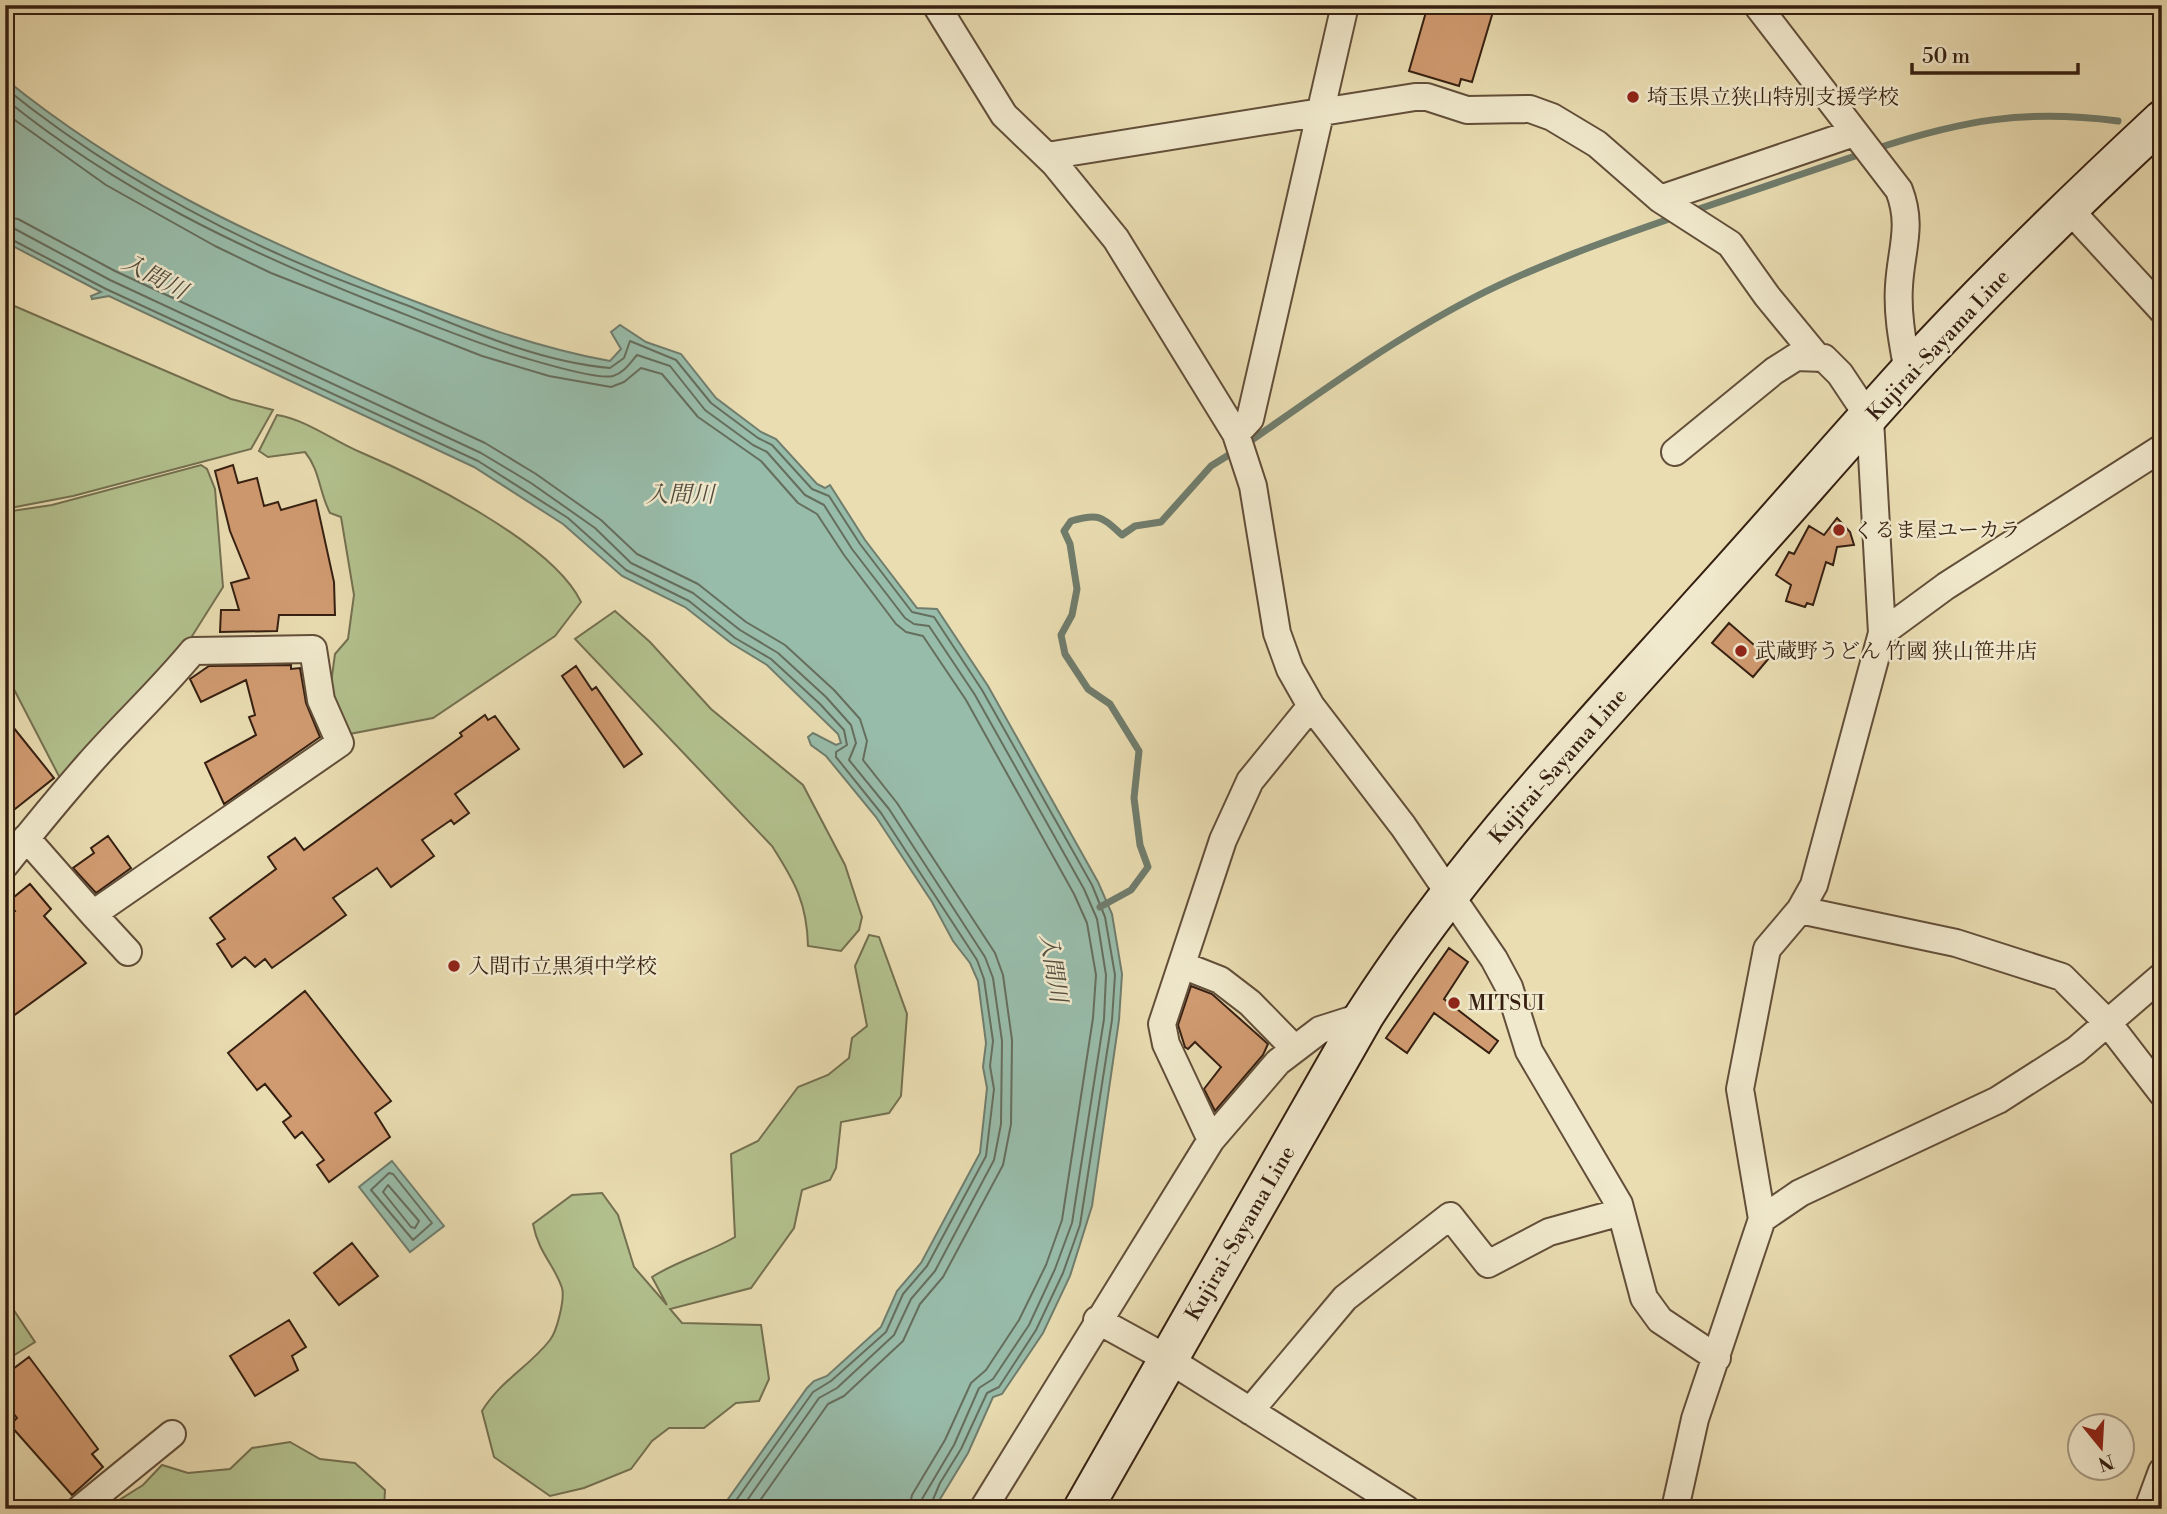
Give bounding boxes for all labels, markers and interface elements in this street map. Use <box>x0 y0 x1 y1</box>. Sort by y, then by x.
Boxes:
scale bar <box>1912 32 2078 76</box>
text: 50 m <box>1922 44 1970 70</box>
place label: 埼玉県立狭山特別支援学校 <box>1647 85 1899 111</box>
marker: 埼玉県立狭山特別支援学校 <box>1625 89 1641 105</box>
water label: 入間川 <box>117 248 194 307</box>
street label: Kujirai-Sayama Line <box>1862 265 2016 427</box>
water label: 入間川 <box>646 481 718 509</box>
place label: くるま屋ユーカラ <box>1853 518 2021 544</box>
marker: くるま屋ユーカラ <box>1831 522 1847 538</box>
place label: 武蔵野うどん 竹國 狭山笹井店 <box>1755 639 2037 665</box>
marker: 武蔵野うどん 竹國 狭山笹井店 <box>1733 643 1749 659</box>
street label: Kujirai-Sayama Line <box>1484 684 1633 850</box>
water label: 入間川 <box>1034 932 1073 1007</box>
place label: 入間市立黒須中学校 <box>468 954 657 980</box>
marker: 入間市立黒須中学校 <box>446 958 462 974</box>
place label: MITSUI <box>1468 991 1545 1017</box>
marker: MITSUI <box>1446 995 1462 1011</box>
street label: Kujirai-Sayama Line <box>1180 1142 1301 1325</box>
north arrow <box>2066 1412 2136 1482</box>
text: N <box>2095 1448 2117 1476</box>

